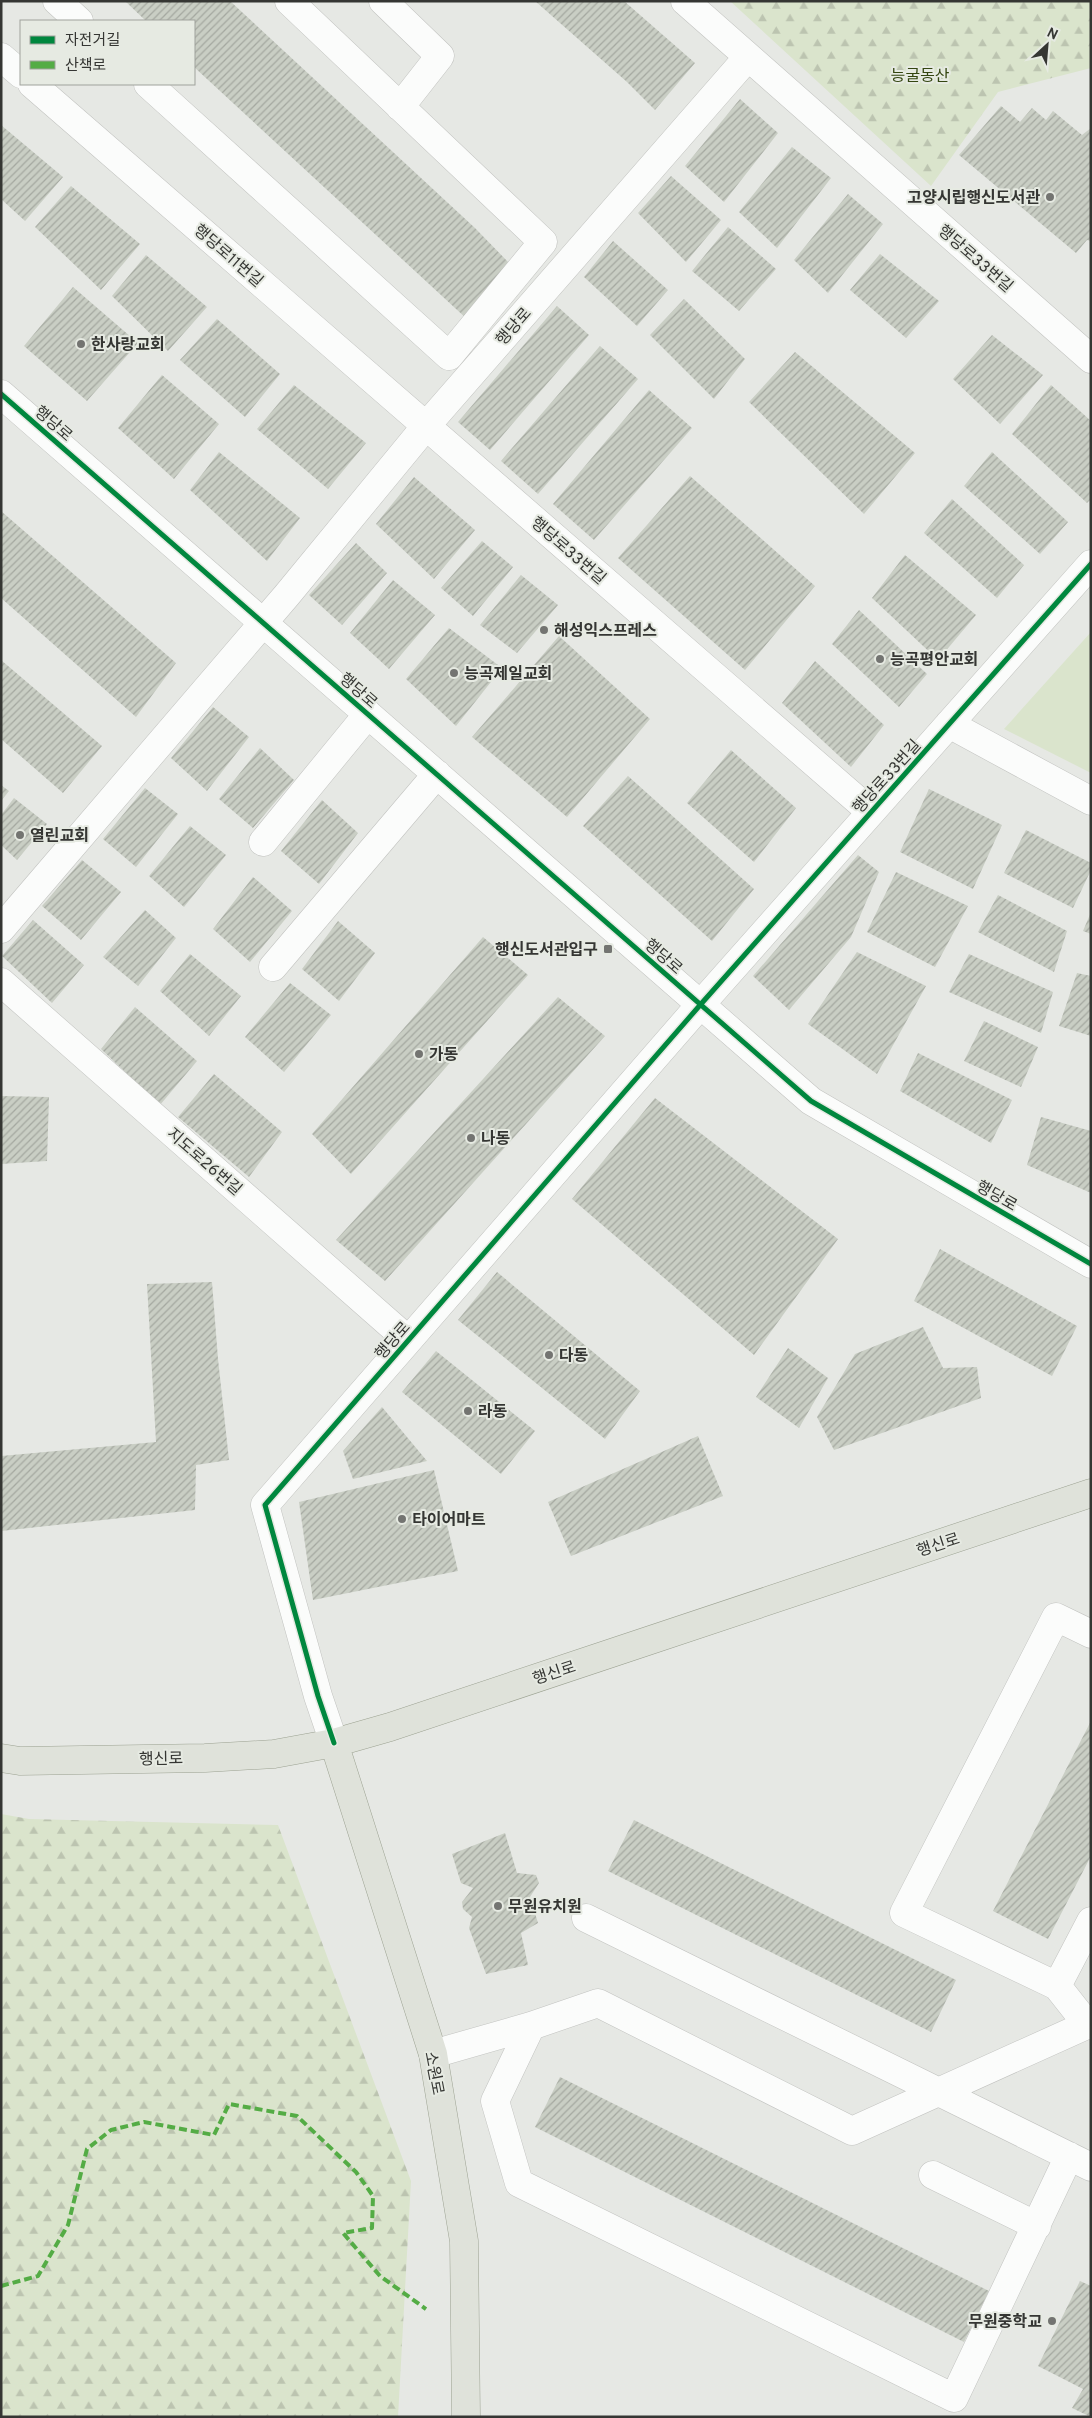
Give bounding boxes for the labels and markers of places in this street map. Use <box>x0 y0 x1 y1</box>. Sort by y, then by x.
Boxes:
place label: 고양시립행신도서관 <box>908 189 1040 209</box>
marker: 고양시립행신도서관 <box>1044 191 1056 203</box>
place label: 한사랑교회 <box>91 335 165 356</box>
marker: 한사랑교회 <box>75 338 87 350</box>
place label: 해성익스프레스 <box>554 622 657 642</box>
marker: 해성익스프레스 <box>538 624 550 636</box>
place label: 능곡평안교회 <box>890 651 978 671</box>
marker: 능곡평안교회 <box>874 653 886 665</box>
place label: 능곡제일교회 <box>464 665 552 685</box>
marker: 능곡제일교회 <box>448 667 460 679</box>
place label: 열린교회 <box>30 827 89 847</box>
marker: 열린교회 <box>14 829 26 841</box>
place label: 행신도서관입구 <box>495 941 598 961</box>
marker: 행신도서관입구 <box>602 943 614 955</box>
place label: 가동 <box>429 1046 458 1066</box>
marker: 가동 <box>413 1048 425 1060</box>
place label: 나동 <box>481 1130 510 1150</box>
marker: 나동 <box>465 1132 477 1144</box>
place label: 다동 <box>559 1347 588 1367</box>
marker: 다동 <box>543 1349 555 1361</box>
place label: 라동 <box>478 1403 507 1423</box>
marker: 라동 <box>462 1405 474 1417</box>
place label: 타이어마트 <box>412 1511 486 1531</box>
marker: 타이어마트 <box>396 1513 408 1525</box>
place label: 무원유치원 <box>508 1898 582 1918</box>
marker: 무원유치원 <box>492 1900 504 1912</box>
place label: 무원중학교 <box>968 2312 1042 2333</box>
marker: 무원중학교 <box>1046 2315 1058 2327</box>

